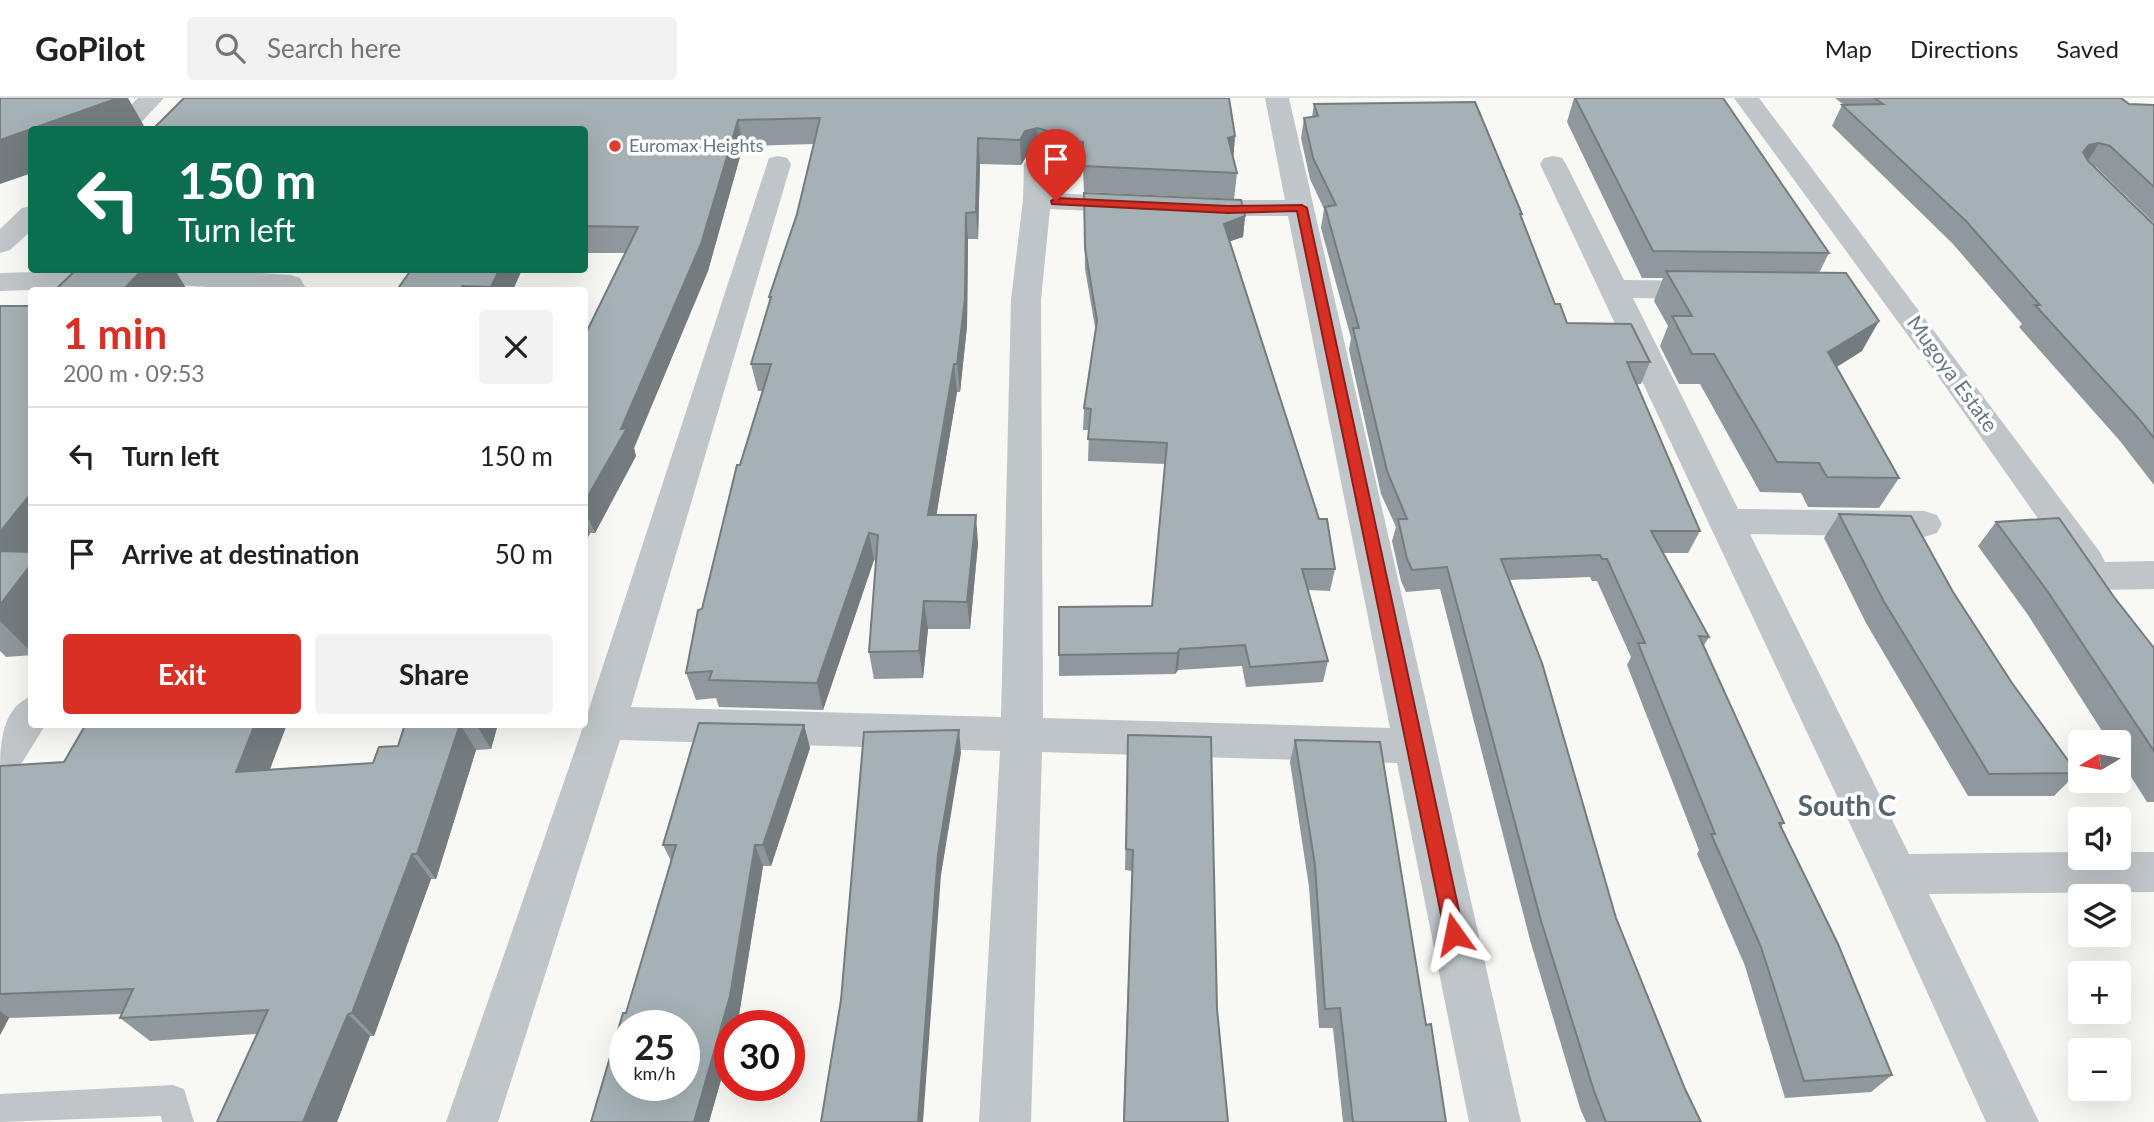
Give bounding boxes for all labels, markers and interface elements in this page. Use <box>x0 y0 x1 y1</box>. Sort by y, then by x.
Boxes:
search box <box>187 17 677 80</box>
text: GoPilot <box>35 28 145 68</box>
icon: search <box>211 29 249 67</box>
text: Search here <box>267 32 401 64</box>
text: Map <box>1825 34 1872 63</box>
text: Directions <box>1910 34 2018 63</box>
text: Saved <box>2056 34 2119 63</box>
pin <box>1026 129 1086 201</box>
place label: Euromax Heights <box>629 134 764 156</box>
marker: Euromax Heights <box>607 138 623 154</box>
icon: arrive <box>1037 140 1075 178</box>
text: 150 m <box>178 151 316 209</box>
icon: left <box>63 154 154 245</box>
text: Turn left <box>178 210 295 249</box>
text: 1 min <box>63 308 167 358</box>
button: close <box>479 310 553 384</box>
street label: Mugoya Estate <box>1903 310 2004 436</box>
text: 200 m · 09:53 <box>63 359 205 387</box>
icon: left <box>63 437 101 475</box>
text: Turn left <box>122 440 219 472</box>
text: 150 m <box>480 440 553 472</box>
icon: arrive <box>63 535 101 573</box>
text: Arrive at destination <box>122 538 359 570</box>
text: 50 m <box>495 538 553 570</box>
button: Exit <box>63 634 301 714</box>
button: Share <box>315 634 553 714</box>
north arrow <box>2068 730 2132 793</box>
map controls <box>2068 730 2131 1101</box>
district label: South C <box>1798 788 1897 822</box>
button: sound <box>2068 807 2131 870</box>
button: layers <box>2068 884 2131 947</box>
position arrow <box>1417 897 1491 971</box>
button: + <box>2068 961 2131 1024</box>
speed limit sign: 30 <box>714 1010 805 1101</box>
text: 25 <box>634 1025 675 1067</box>
button: − <box>2068 1038 2131 1101</box>
text: km/h <box>633 1062 676 1084</box>

